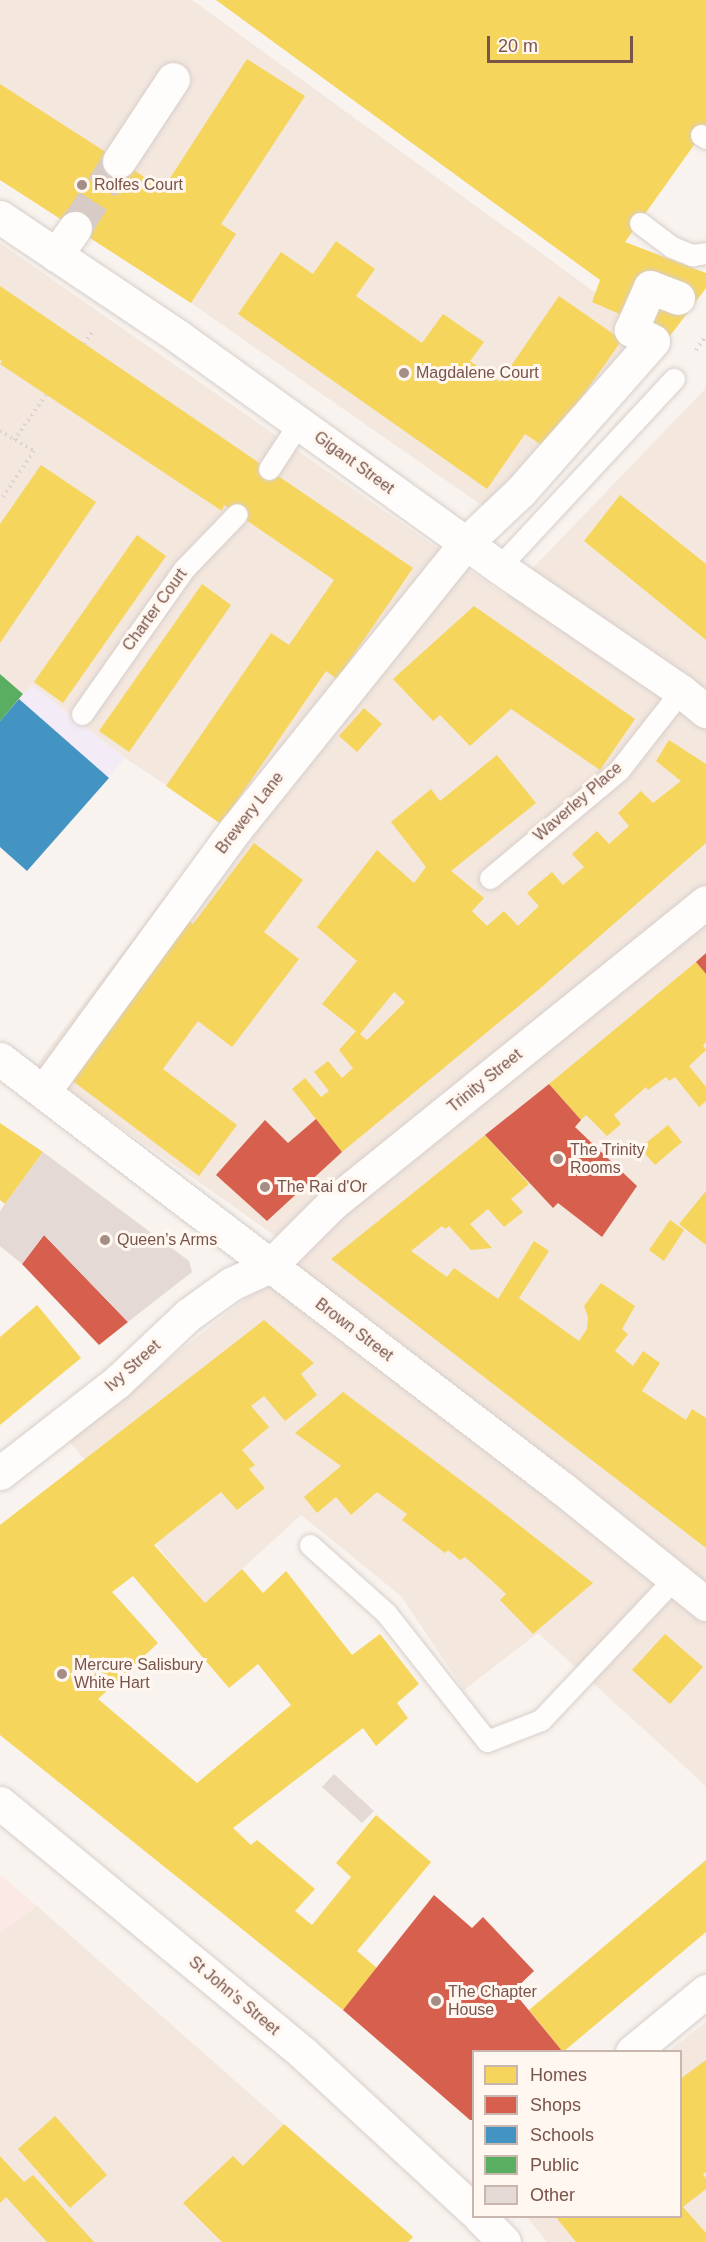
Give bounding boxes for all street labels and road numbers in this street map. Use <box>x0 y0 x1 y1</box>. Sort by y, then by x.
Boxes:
street label: Gigant Street <box>310 428 398 498</box>
street label: Charter Court <box>119 565 191 655</box>
street label: Waverley Place <box>530 758 626 846</box>
street label: Brewery Lane <box>212 768 288 858</box>
street label: Trinity Street <box>444 1045 526 1117</box>
street label: Brown Street <box>311 1295 397 1365</box>
street label: Ivy Street <box>101 1336 165 1396</box>
street label: St John's Street <box>185 1953 283 2039</box>

